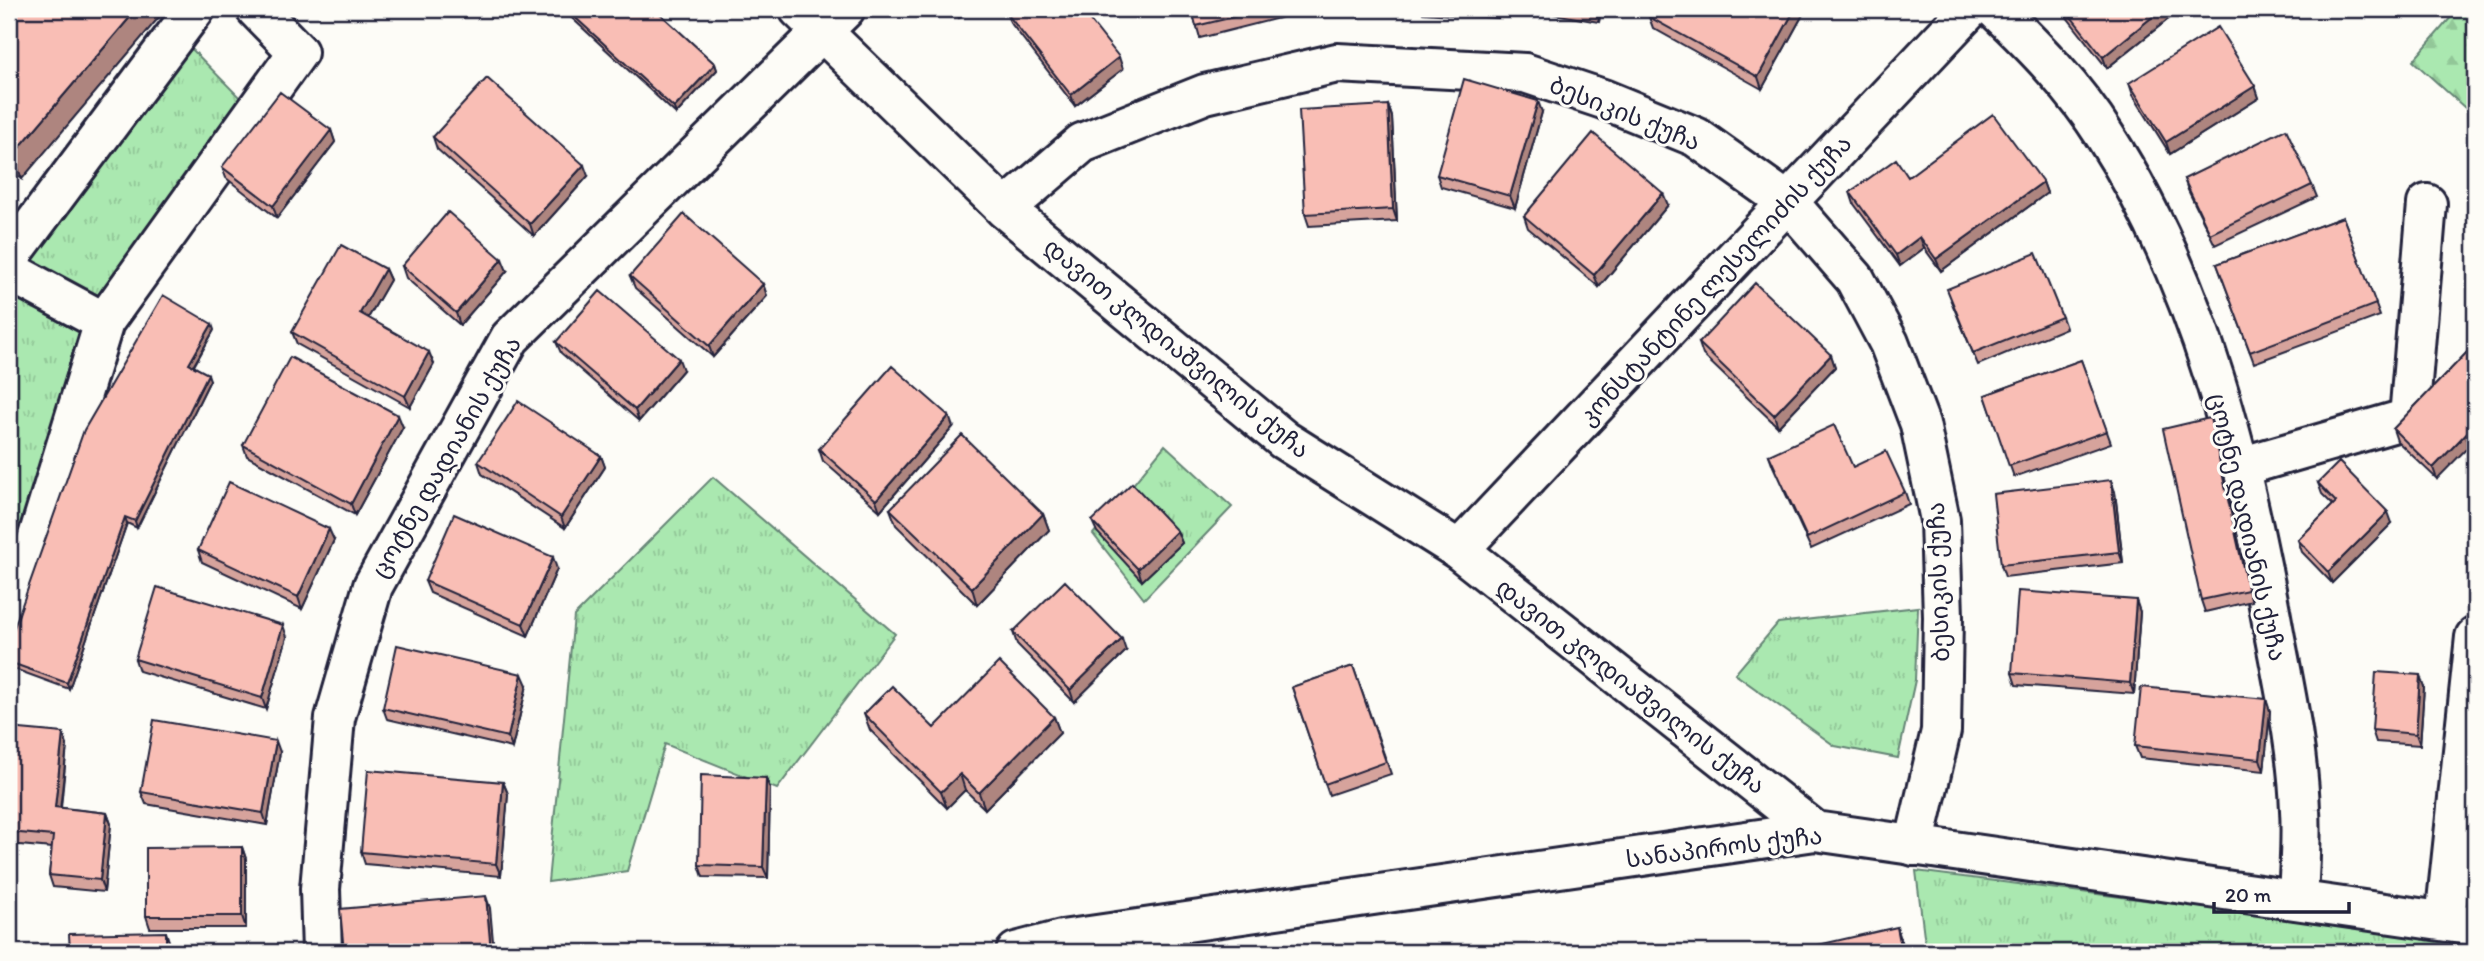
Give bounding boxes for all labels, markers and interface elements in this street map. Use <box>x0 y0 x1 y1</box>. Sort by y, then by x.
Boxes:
street label: ბესიკის ქუჩა <box>1545 70 1705 156</box>
street label: კონსტანტინე ლესელიძის ქუჩა <box>1573 129 1857 431</box>
street label: დავით კლდიაშვილის ქუჩა <box>1038 232 1316 464</box>
street label: ცოტნე დადიანის ქუჩა <box>365 331 527 583</box>
street label: ცოტნე დადიანის ქუჩა <box>2203 390 2293 664</box>
street label: ბესიკის ქუჩა <box>1921 502 1955 662</box>
street label: დავით კლდიაშვილის ქუჩა <box>1491 572 1771 800</box>
street label: სანაპიროს ქუჩა <box>1624 821 1824 873</box>
scale bar <box>2214 870 2349 914</box>
text: 20 m <box>2225 882 2272 907</box>

